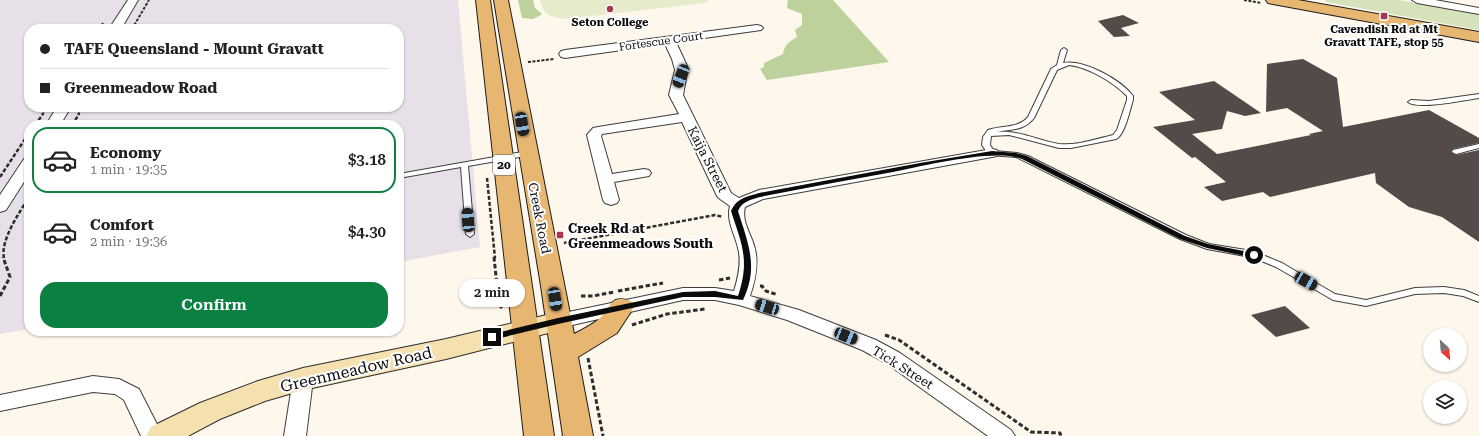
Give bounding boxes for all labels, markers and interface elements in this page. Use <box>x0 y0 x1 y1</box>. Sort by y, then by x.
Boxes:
marker: Seton College <box>605 4 615 14</box>
marker: Cavendish Rd at Mt Gravatt TAFE, stop 55 <box>1379 11 1389 21</box>
place label: Seton College <box>572 16 649 29</box>
place label: Cavendish Rd at Mt Gravatt TAFE, stop 55 <box>1324 23 1444 49</box>
street label: Fortescue Court <box>618 29 704 54</box>
text: TAFE Queensland - Mount Gravatt <box>64 40 324 58</box>
car <box>671 63 691 89</box>
text: Greenmeadow Road <box>64 79 217 97</box>
car <box>514 111 530 137</box>
street label: Kaija Street <box>685 124 731 195</box>
icon: car <box>42 142 78 178</box>
text: Economy <box>90 144 161 162</box>
text: $3.18 <box>348 151 386 169</box>
road number: 20 <box>493 155 515 175</box>
text: 1 min · 19:35 <box>90 162 167 177</box>
street label: Creek Road <box>525 181 554 256</box>
car <box>461 208 475 232</box>
icon: car <box>42 214 78 250</box>
text: Comfort <box>90 216 154 234</box>
place label: Creek Rd at Greenmeadows South <box>568 221 713 251</box>
text: $4.30 <box>348 223 386 241</box>
marker: Creek Rd at Greenmeadows South <box>555 230 565 240</box>
text: 2 min · 19:36 <box>90 234 167 249</box>
route start <box>1245 246 1263 264</box>
car <box>1293 270 1319 292</box>
callout: 2 min <box>459 279 525 307</box>
button: Confirm <box>40 282 388 328</box>
text: 2 min <box>474 285 510 300</box>
car <box>547 286 563 312</box>
car <box>754 298 780 316</box>
car <box>833 326 859 346</box>
route end <box>483 328 501 346</box>
north arrow <box>1423 328 1467 372</box>
map controls <box>1423 328 1467 424</box>
street label: Greenmeadow Road <box>278 343 434 396</box>
street label: Tick Street <box>870 343 936 392</box>
button: layers <box>1423 380 1467 424</box>

